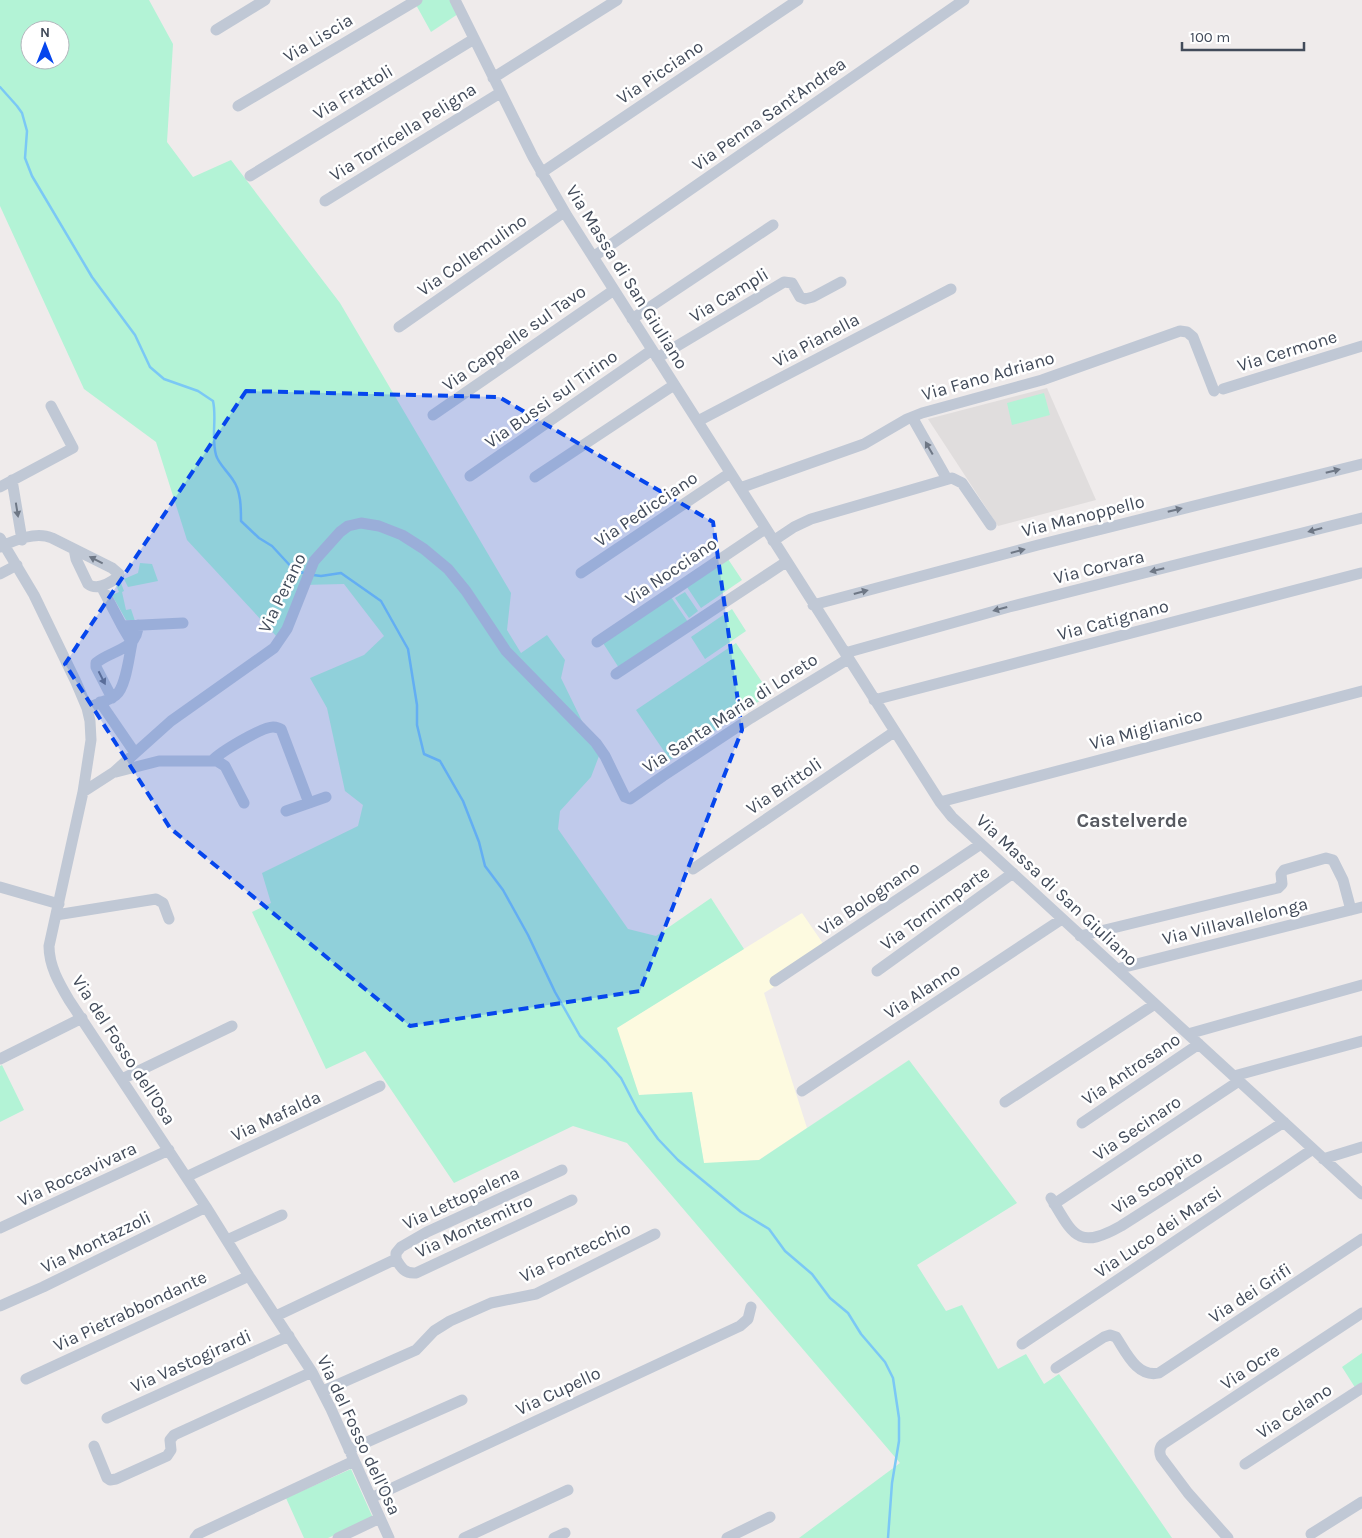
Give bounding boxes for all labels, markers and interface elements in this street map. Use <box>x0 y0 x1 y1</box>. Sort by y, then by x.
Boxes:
street label: Via Liscia <box>279 9 357 67</box>
north arrow <box>20 20 70 70</box>
scale bar <box>1182 20 1304 52</box>
text: N <box>40 24 50 41</box>
text: 100 m <box>1190 28 1230 46</box>
street label: Via Picciano <box>613 35 707 109</box>
street label: Via Penna Sant'Andrea <box>688 52 850 176</box>
street label: Via Frattoli <box>309 60 397 124</box>
street label: Via Torricella Peligna <box>326 78 480 186</box>
street label: Via Massa di San Giuliano <box>561 181 693 373</box>
street label: Via Collemulino <box>413 209 531 301</box>
street label: Via Campli <box>685 263 773 327</box>
street label: Via Cappelle sul Tavo <box>438 280 590 396</box>
street label: Via Pianella <box>769 308 863 372</box>
street label: Via Cermone <box>1234 325 1340 377</box>
street label: Via Bussi sul Tirino <box>480 345 622 453</box>
street label: Via Fano Adriano <box>919 347 1057 405</box>
one-way arrow <box>925 441 934 455</box>
street label: Via Pedicciano <box>590 466 702 552</box>
one-way arrow <box>1325 467 1340 475</box>
street label: Via Manoppello <box>1019 490 1147 542</box>
one-way arrow <box>13 502 21 518</box>
one-way arrow <box>1168 506 1183 514</box>
one-way arrow <box>1307 527 1322 535</box>
street label: Via Nocciano <box>621 532 721 610</box>
street label: Via Corvara <box>1052 545 1146 589</box>
one-way arrow <box>1010 546 1025 554</box>
street label: Via Perano <box>253 550 311 636</box>
one-way arrow <box>88 556 103 564</box>
one-way arrow <box>1150 566 1165 574</box>
one-way arrow <box>853 588 868 596</box>
street label: Via Catignano <box>1055 595 1171 645</box>
one-way arrow <box>992 606 1007 614</box>
street label: Via Santa Maria di Loreto <box>638 648 822 778</box>
one-way arrow <box>98 671 106 685</box>
street label: Via Miglianico <box>1087 703 1205 755</box>
street label: Via Brittoli <box>742 753 826 819</box>
street label: Via Massa di San Giuliano <box>972 809 1142 971</box>
district label: Castelverde <box>1076 809 1188 832</box>
street label: Via Bolognano <box>814 856 924 940</box>
street label: Via Tornimparte <box>876 861 994 955</box>
street label: Via Villavallelonga <box>1160 892 1310 950</box>
street label: Via Alanno <box>880 958 964 1024</box>
street label: Via del Fosso dell'Osa <box>67 971 181 1129</box>
street label: Via Antrosano <box>1078 1028 1184 1110</box>
street label: Via Mafalda <box>228 1086 324 1146</box>
street label: Via Secinaro <box>1089 1090 1185 1166</box>
street label: Via Roccavivara <box>14 1137 140 1211</box>
street label: Via Scoppito <box>1108 1145 1206 1219</box>
street label: Via Lettopalena <box>399 1161 523 1235</box>
street label: Via Luco dei Marsi <box>1090 1181 1226 1283</box>
street label: Via Montemitro <box>412 1189 536 1263</box>
street label: Via Montazzoli <box>37 1206 155 1278</box>
street label: Via Fontecchio <box>516 1217 634 1287</box>
street label: Via dei Grifi <box>1204 1258 1296 1328</box>
street label: Via Pietrabbondante <box>50 1266 210 1356</box>
street label: Via Vastogirardi <box>127 1325 255 1397</box>
street label: Via Ocre <box>1216 1339 1284 1395</box>
street label: Via del Fosso dell'Osa <box>312 1351 406 1519</box>
street label: Via Cupello <box>512 1362 604 1420</box>
street label: Via Celano <box>1252 1378 1336 1444</box>

